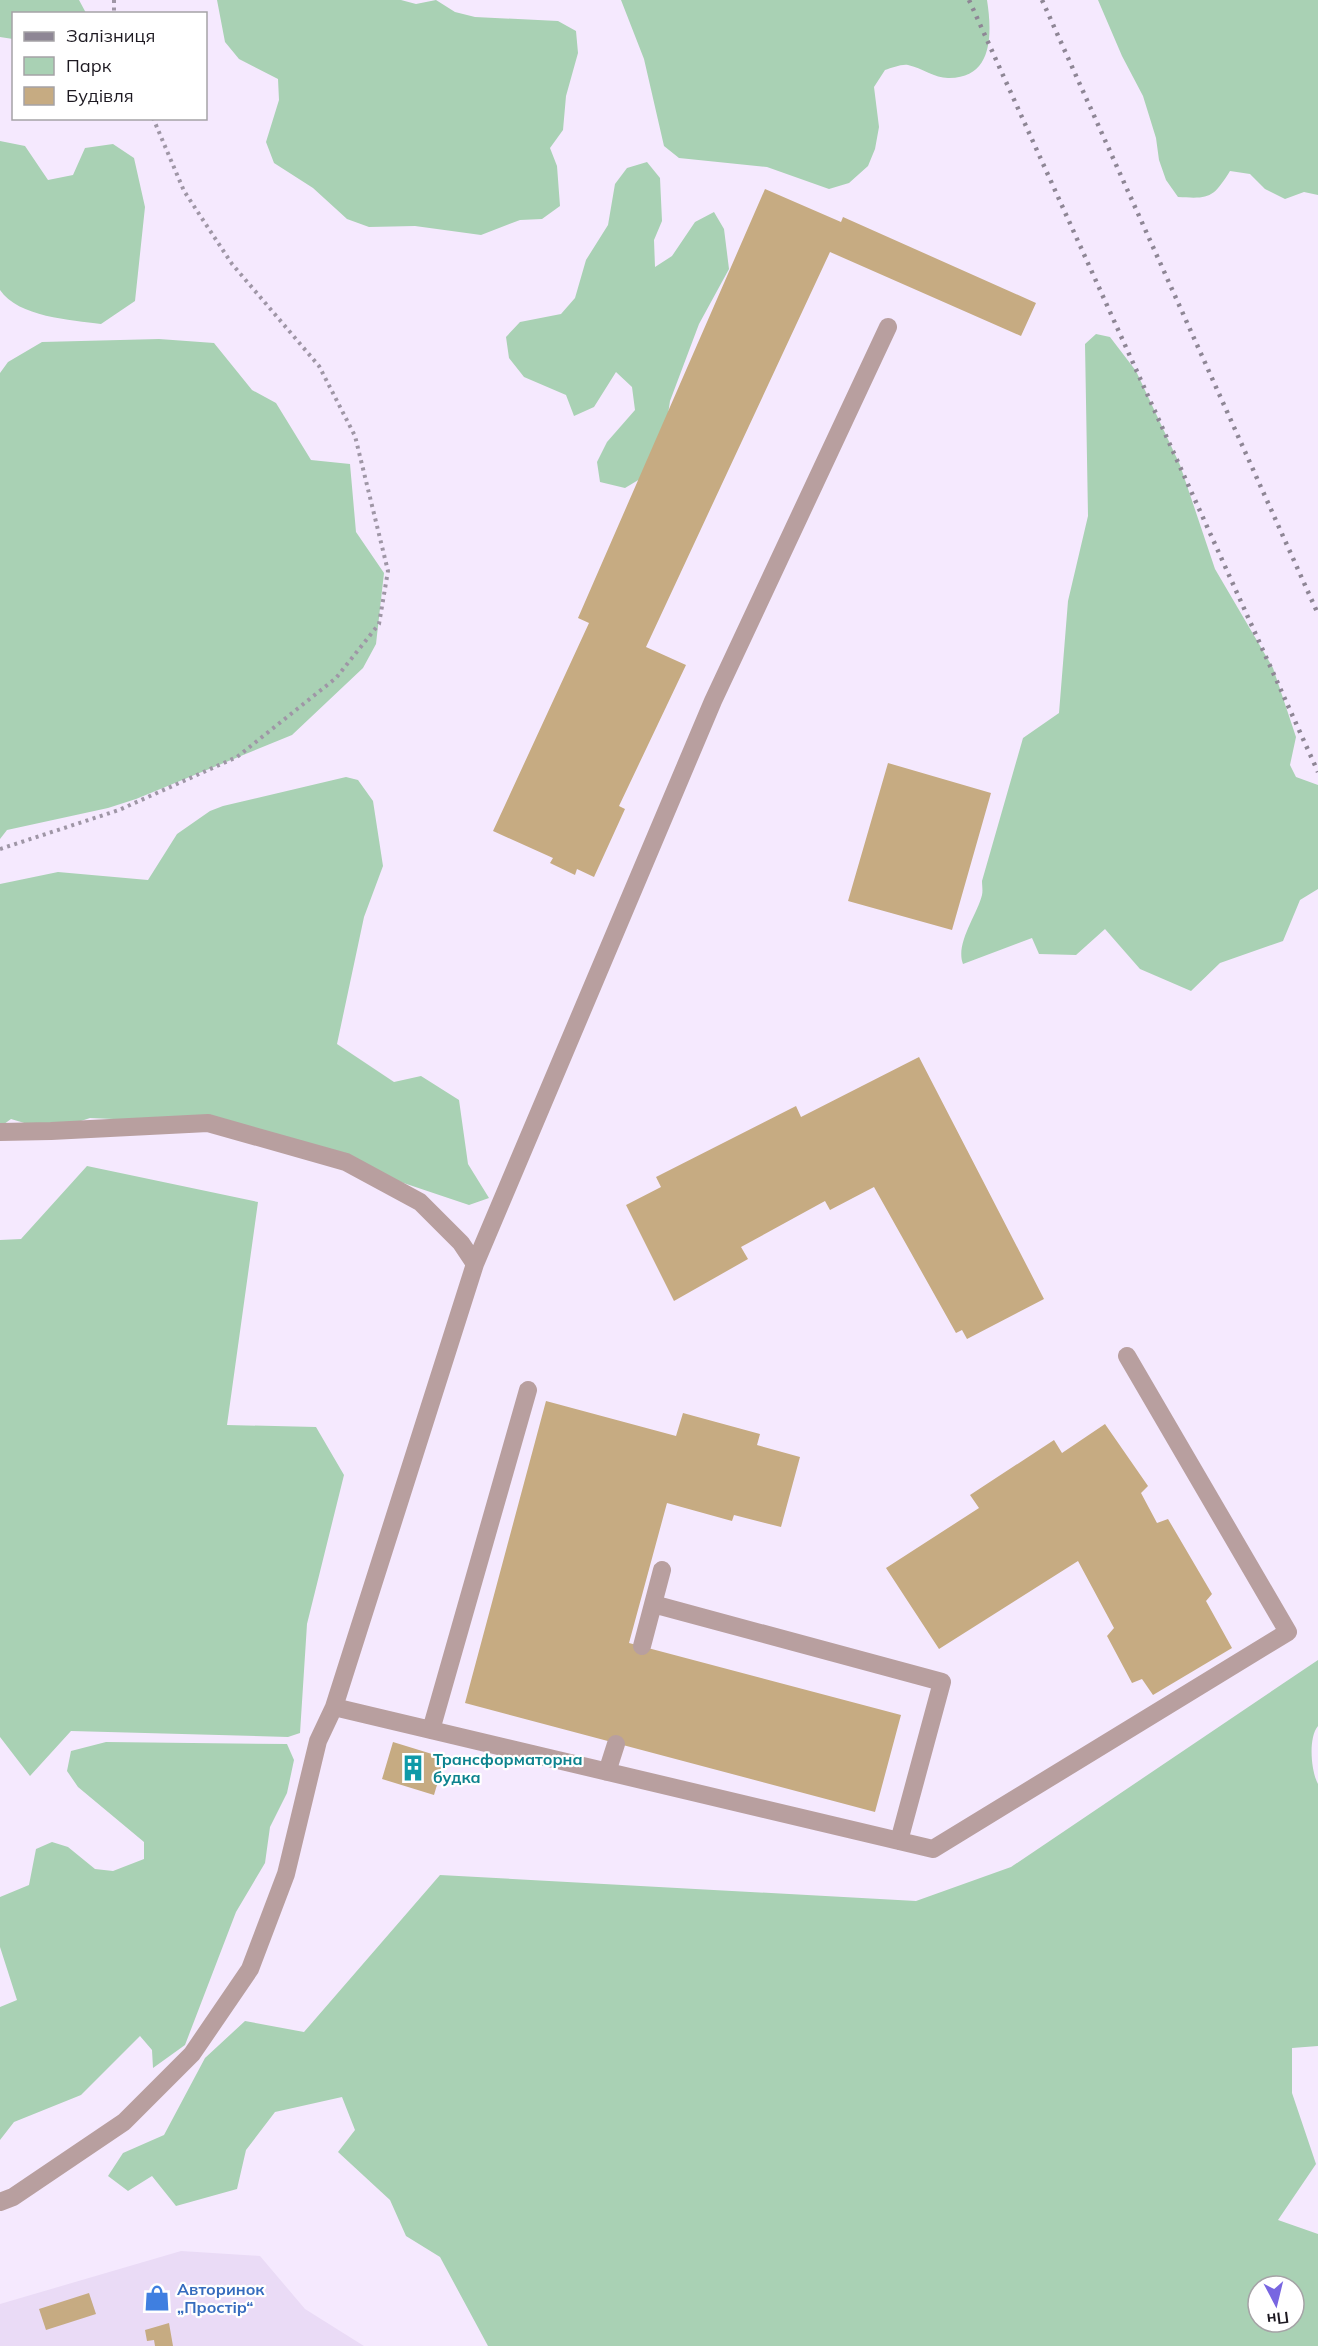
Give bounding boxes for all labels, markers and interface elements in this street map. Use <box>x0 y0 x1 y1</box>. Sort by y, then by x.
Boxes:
legend <box>12 12 207 120</box>
text: Залізниця <box>66 24 155 47</box>
text: Парк <box>66 54 112 77</box>
text: Будівля <box>66 84 134 107</box>
place label: Трансформаторна будка <box>433 1749 583 1787</box>
building icon: Трансформаторна будка <box>398 1753 428 1783</box>
north arrow <box>1246 2274 1306 2334</box>
place label: Авторинок „Простір“ <box>177 2279 265 2317</box>
shop icon: Авторинок „Простір“ <box>142 2283 172 2313</box>
text: Пн <box>1266 2308 1290 2330</box>

